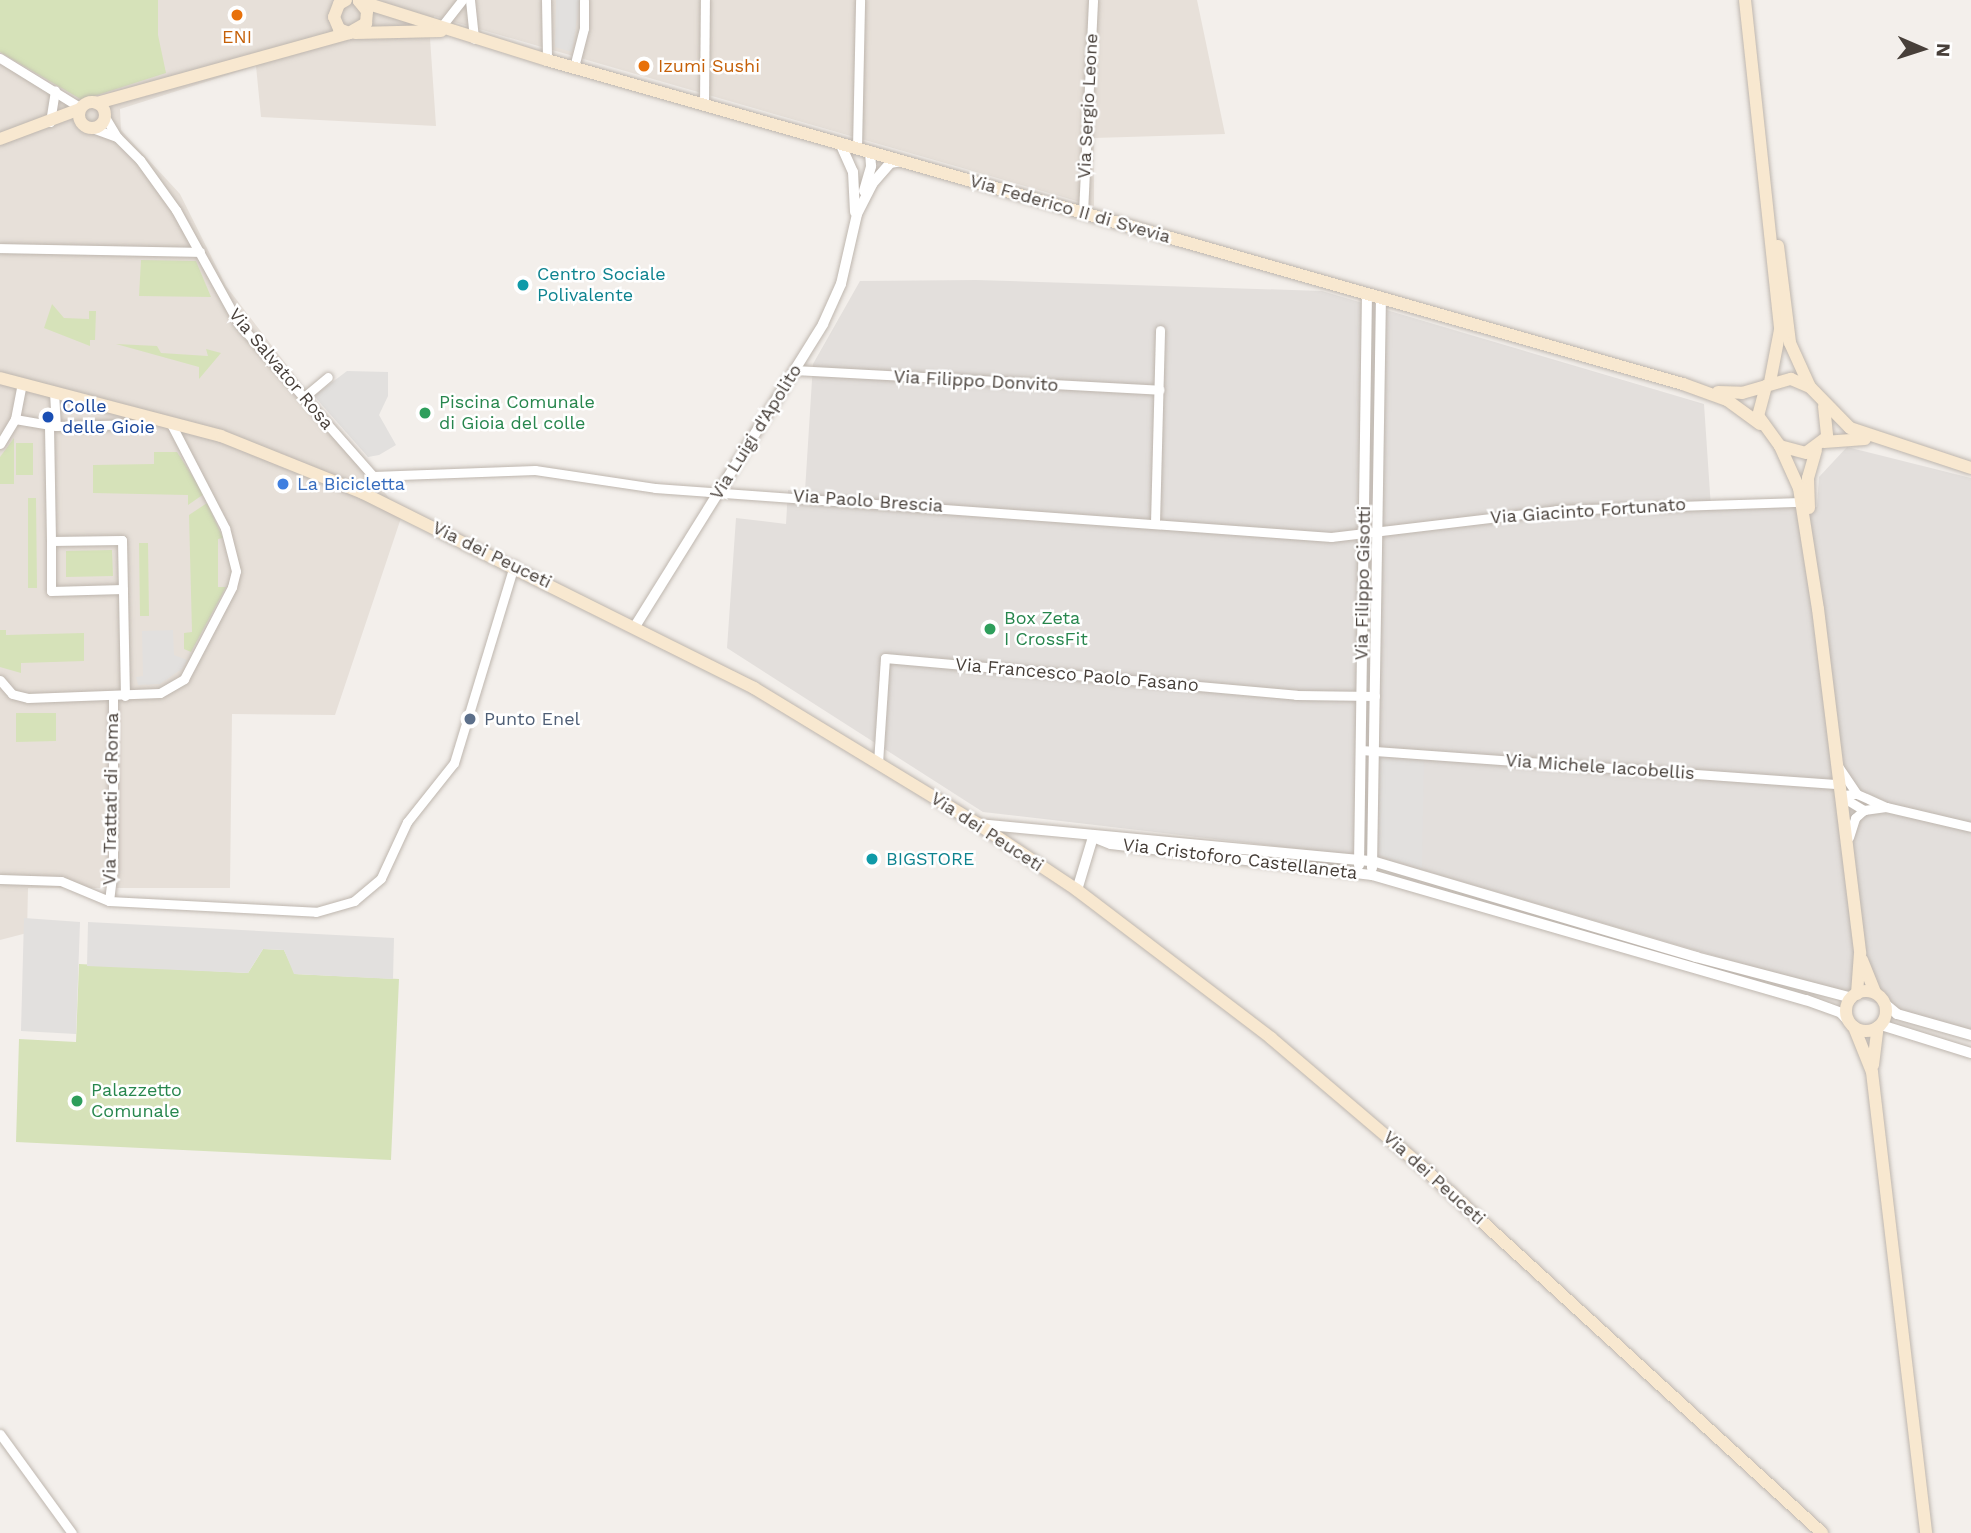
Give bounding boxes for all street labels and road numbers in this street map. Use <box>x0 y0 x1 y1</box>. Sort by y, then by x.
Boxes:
street label: Via Sergio Leone <box>1073 32 1103 180</box>
street label: Via Federico II di Svevia <box>967 170 1173 248</box>
street label: Via Salvator Rosa <box>224 304 338 434</box>
street label: Via Luigi d'Apolito <box>706 360 806 504</box>
street label: Via Filippo Donvito <box>893 366 1059 396</box>
street label: Via Paolo Brescia <box>792 485 944 517</box>
street label: Via Giacinto Fortunato <box>1489 493 1687 529</box>
street label: Via Filippo Gisotti <box>1351 505 1375 661</box>
street label: Via dei Peuceti <box>429 517 555 593</box>
street label: Via Francesco Paolo Fasano <box>954 654 1200 696</box>
street label: Via Trattati di Roma <box>99 712 123 886</box>
street label: Via Michele Iacobellis <box>1505 750 1695 784</box>
street label: Via dei Peuceti <box>927 787 1047 877</box>
street label: Via Cristoforo Castellaneta <box>1121 834 1359 884</box>
street label: Via dei Peuceti <box>1378 1126 1490 1230</box>

